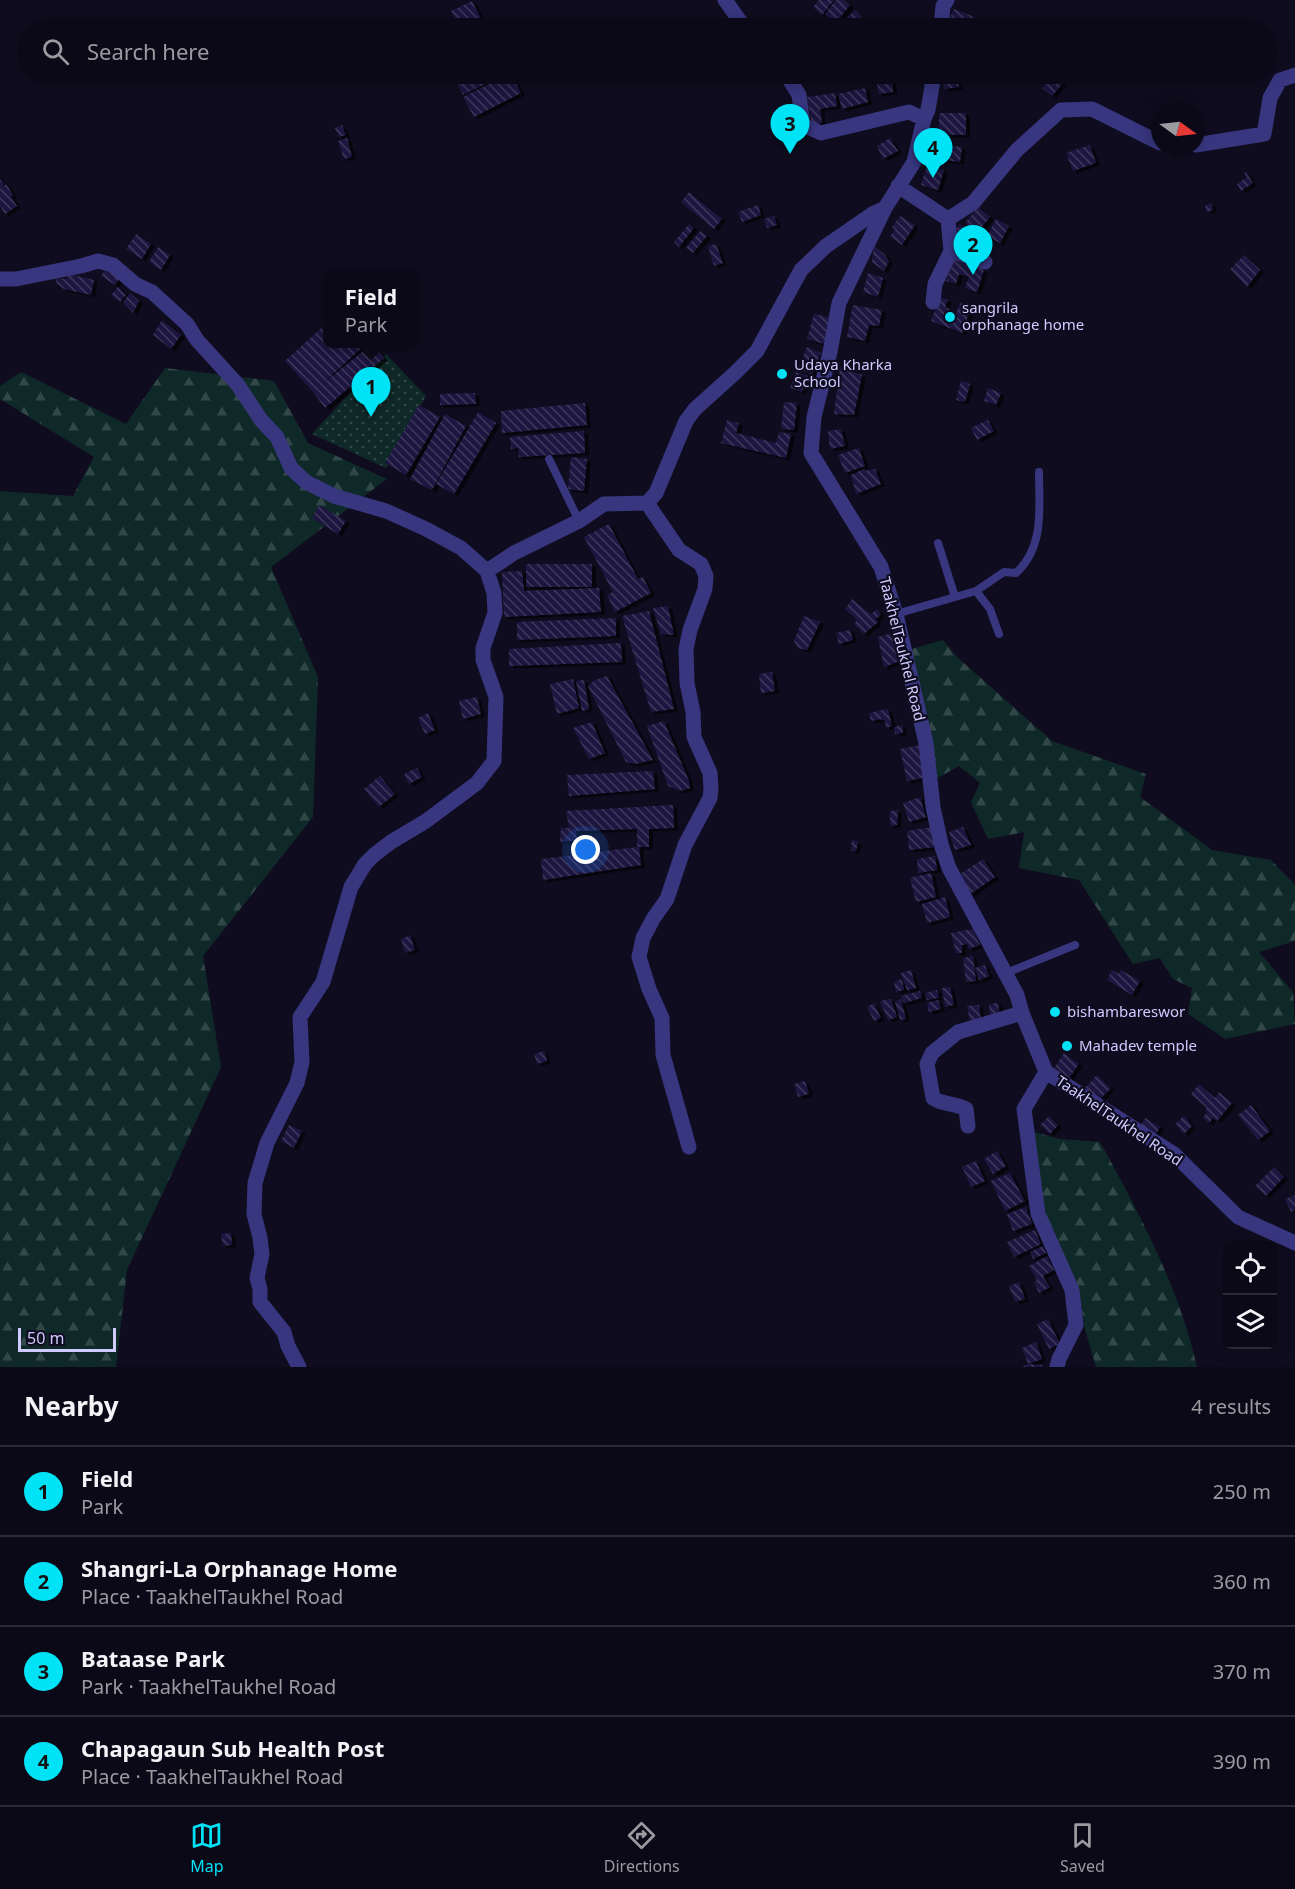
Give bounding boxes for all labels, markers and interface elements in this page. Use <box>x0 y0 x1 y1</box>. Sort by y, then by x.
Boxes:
search box <box>18 18 1277 84</box>
icon: search <box>39 35 72 68</box>
text: Search here <box>87 36 209 66</box>
north arrow <box>1151 102 1205 156</box>
pin: 3 <box>770 104 810 154</box>
pin: 4 <box>914 128 952 178</box>
pin: 2 <box>954 226 992 275</box>
popup <box>323 270 419 348</box>
text: Field <box>345 281 397 311</box>
place label: sangrila orphanage home <box>962 297 1084 334</box>
marker: sangrila orphanage home <box>943 310 957 324</box>
text: Park <box>345 311 387 338</box>
place label: Udaya Kharka School <box>794 354 892 391</box>
marker: Udaya Kharka School <box>775 367 789 381</box>
pin: 1 <box>352 368 391 417</box>
street label: TaakhelTaukhel Road <box>875 575 931 723</box>
your location <box>571 835 600 864</box>
place label: bishambareswor <box>1067 1001 1185 1021</box>
marker: bishambareswor <box>1048 1005 1062 1019</box>
place label: Mahadev temple <box>1079 1035 1197 1055</box>
marker: Mahadev temple <box>1060 1039 1074 1053</box>
street label: TaakhelTaukhel Road <box>1053 1071 1186 1170</box>
map controls <box>1223 1241 1277 1349</box>
button: locate <box>1223 1241 1277 1295</box>
button: layers <box>1223 1295 1277 1349</box>
scale bar <box>18 1325 116 1352</box>
text: 50 m <box>27 1327 64 1349</box>
text: Nearby <box>24 1388 119 1424</box>
text: 4 results <box>1191 1393 1271 1420</box>
text: Field <box>81 1463 133 1493</box>
text: 1 <box>38 1478 49 1505</box>
text: 250 m <box>1213 1478 1271 1505</box>
text: Park <box>81 1493 123 1520</box>
text: Shangri-La Orphanage Home <box>81 1553 397 1583</box>
text: 2 <box>38 1568 49 1595</box>
text: 360 m <box>1213 1568 1271 1595</box>
text: Place · TaakhelTaukhel Road <box>81 1583 343 1610</box>
text: Bataase Park <box>81 1643 225 1673</box>
text: 3 <box>38 1658 49 1685</box>
text: 370 m <box>1213 1658 1271 1685</box>
text: Park · TaakhelTaukhel Road <box>81 1673 336 1700</box>
text: Chapagaun Sub Health Post <box>81 1733 384 1763</box>
text: 4 <box>38 1748 49 1775</box>
text: 390 m <box>1213 1748 1271 1775</box>
text: Place · TaakhelTaukhel Road <box>81 1763 343 1790</box>
tab: Map <box>190 1819 223 1877</box>
tab: Directions <box>604 1819 680 1877</box>
tab: Saved <box>1060 1819 1105 1877</box>

